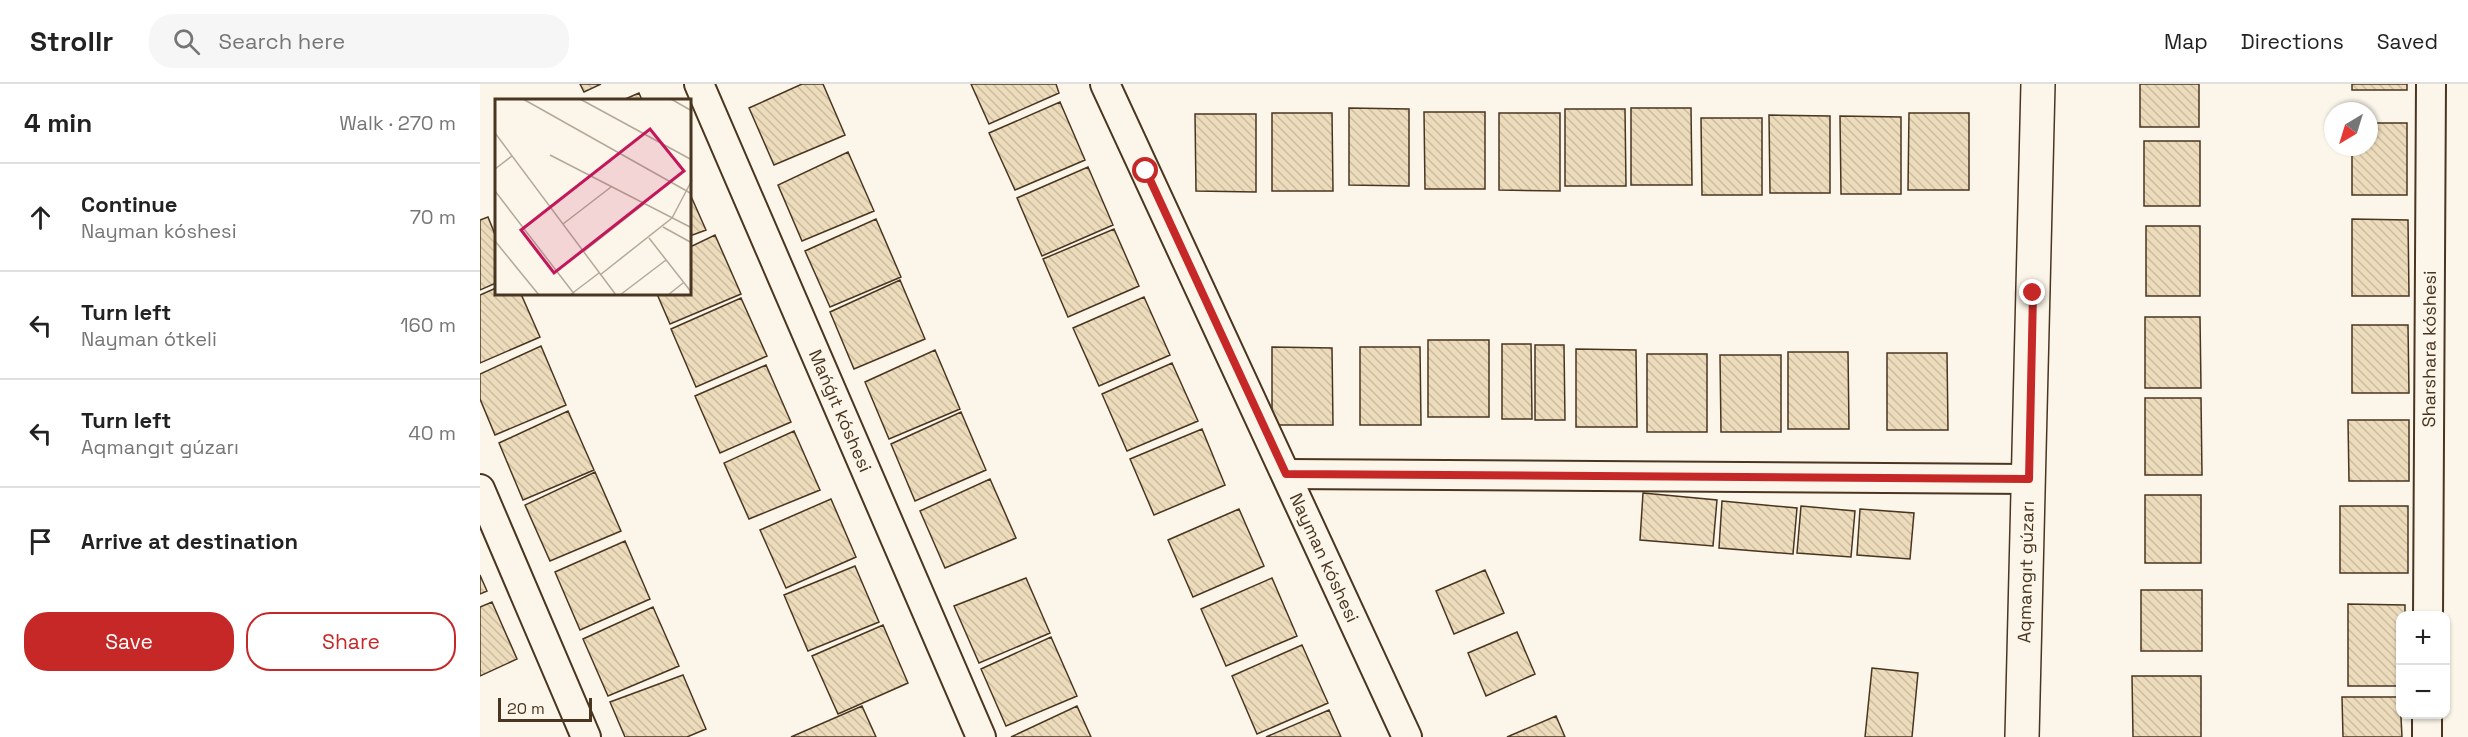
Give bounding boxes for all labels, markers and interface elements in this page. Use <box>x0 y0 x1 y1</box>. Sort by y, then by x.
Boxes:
search box <box>149 14 569 68</box>
text: Strollr <box>30 23 113 59</box>
icon: search <box>170 25 203 58</box>
text: Search here <box>218 27 345 55</box>
text: Map <box>2164 28 2208 55</box>
text: Directions <box>2241 28 2344 55</box>
text: Saved <box>2377 28 2438 55</box>
inset map <box>495 99 692 296</box>
north arrow <box>2324 102 2378 156</box>
text: 4 min <box>24 106 92 140</box>
text: Walk · 270 m <box>339 110 456 136</box>
route start <box>1132 157 1158 183</box>
text: Continue <box>81 190 177 218</box>
icon: ahead <box>24 201 57 234</box>
text: 70 m <box>410 204 456 230</box>
text: Nayman kóshesi <box>81 218 237 244</box>
street label: Sharshara kóshesi <box>2417 270 2441 428</box>
route end <box>2019 279 2045 305</box>
text: Turn left <box>81 298 171 326</box>
icon: left <box>24 309 57 342</box>
text: 160 m <box>400 312 456 338</box>
text: Nayman ótkeli <box>81 326 217 352</box>
street label: Mańǵıt kóshesi <box>804 346 877 475</box>
text: Turn left <box>81 406 171 434</box>
icon: left <box>24 417 57 450</box>
text: 40 m <box>408 420 456 446</box>
text: Aqmangıt gúzarı <box>81 434 239 460</box>
street label: Nayman kóshesi <box>1285 489 1364 626</box>
street label: Aqmangıt gúzarı <box>2012 501 2039 643</box>
icon: arrive <box>24 525 57 558</box>
text: Arrive at destination <box>81 527 298 555</box>
map controls <box>2396 611 2450 719</box>
button: + <box>2396 611 2450 665</box>
button: Save <box>24 612 234 671</box>
button: Share <box>246 612 456 671</box>
button: − <box>2396 665 2450 719</box>
scale bar <box>498 695 592 722</box>
text: 20 m <box>507 698 545 719</box>

